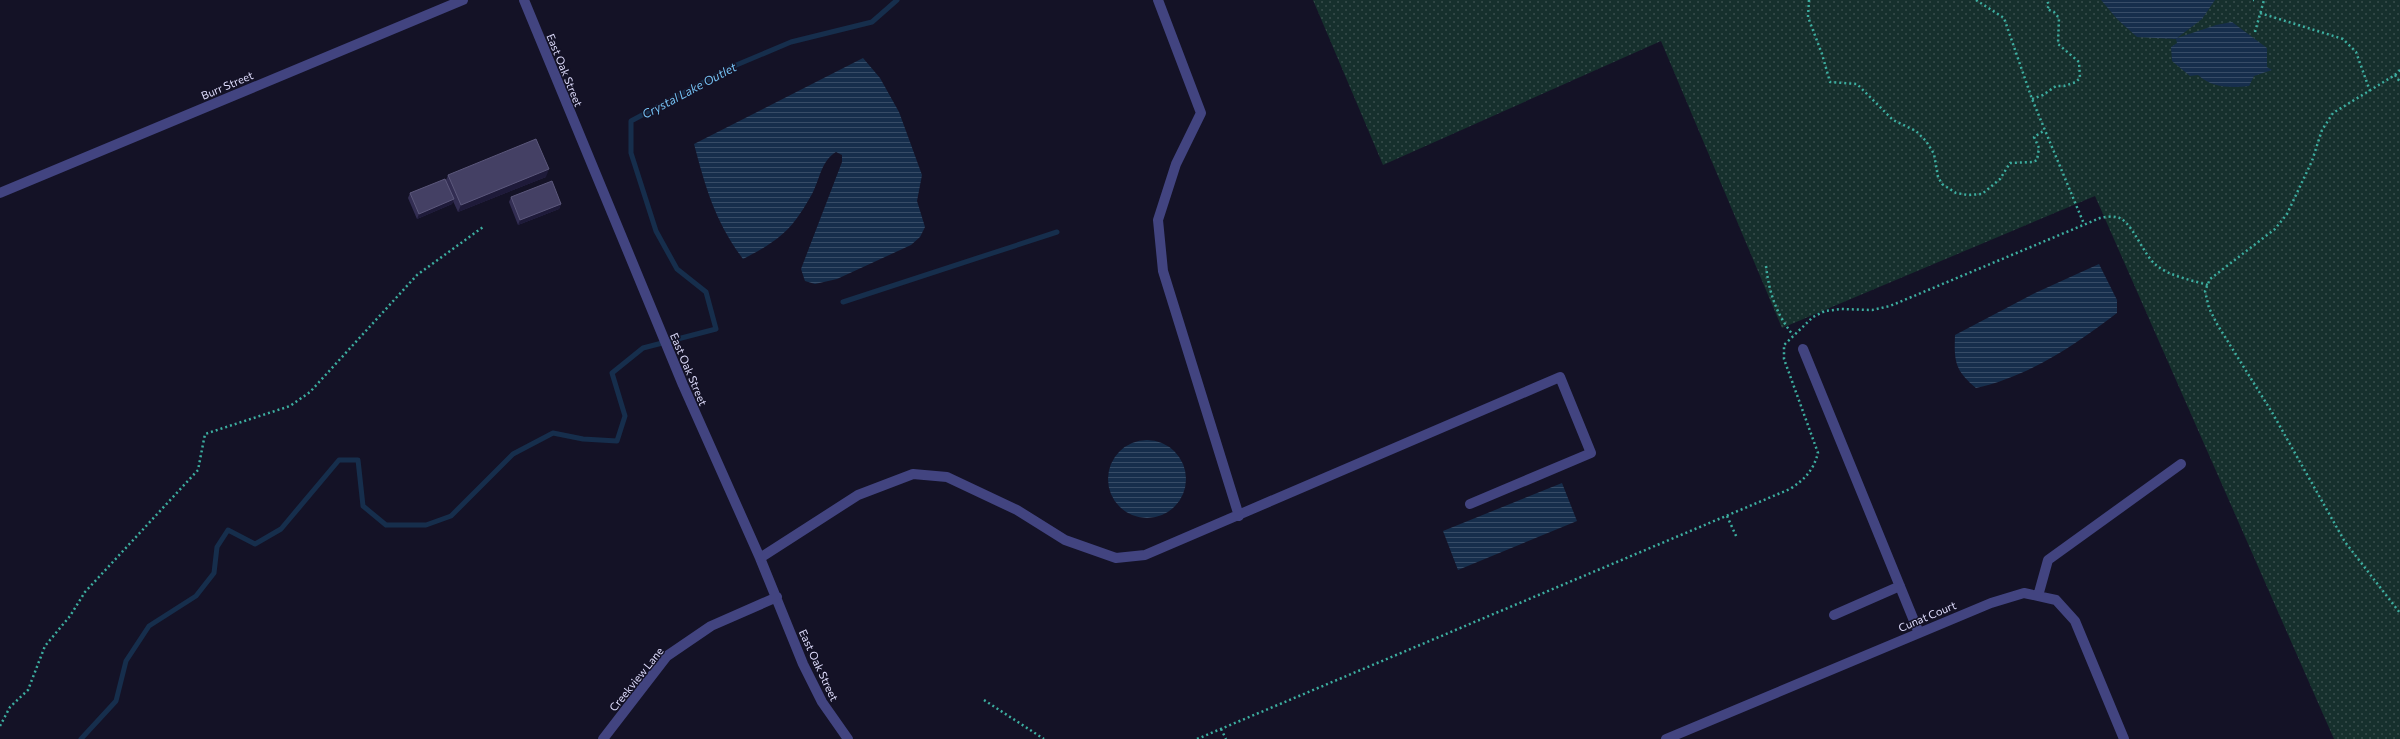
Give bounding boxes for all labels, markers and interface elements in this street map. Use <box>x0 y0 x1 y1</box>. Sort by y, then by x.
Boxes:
street label: East Oak Street <box>544 32 586 109</box>
water label: Crystal Lake Outlet <box>639 59 739 121</box>
street label: Burr Street <box>199 68 255 102</box>
street label: East Oak Street <box>668 331 710 408</box>
street label: Cunat Court <box>1896 598 1958 634</box>
street label: East Oak Street <box>797 627 842 703</box>
street label: Creekview Lane <box>606 644 666 714</box>

